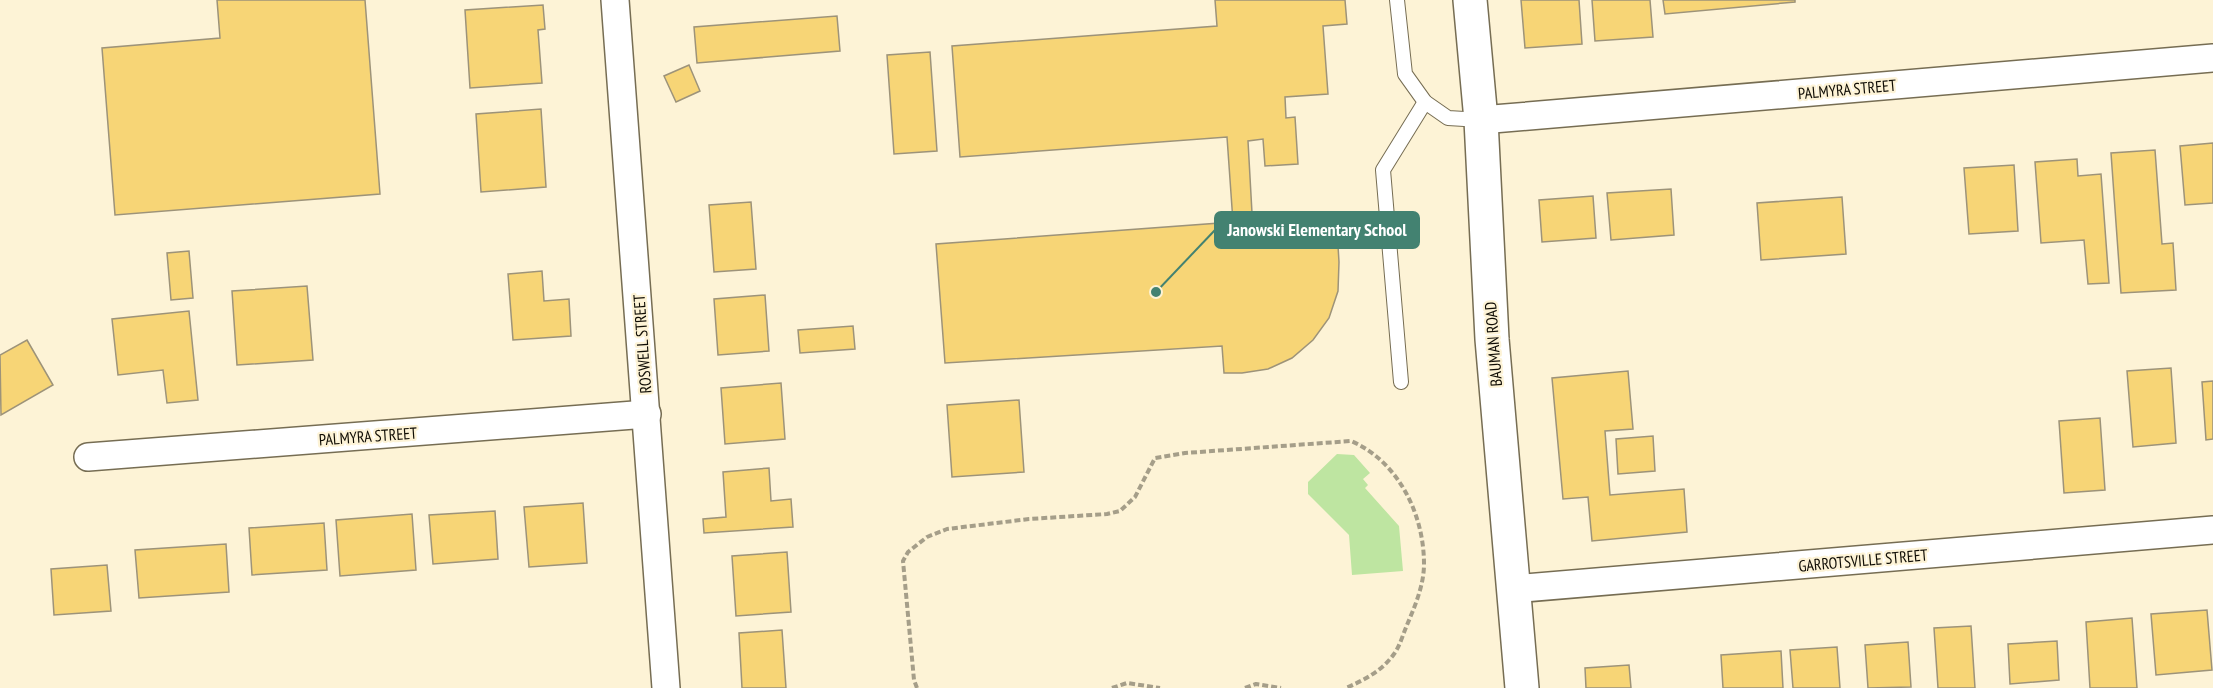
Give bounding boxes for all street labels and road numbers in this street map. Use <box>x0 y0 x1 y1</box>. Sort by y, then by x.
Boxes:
street label: PALMYRA STREET <box>1797 75 1897 103</box>
street label: ROSWELL STREET <box>629 294 655 394</box>
street label: BAUMAN ROAD <box>1480 301 1506 387</box>
street label: PALMYRA STREET <box>318 423 418 449</box>
street label: GARROTSVILLE STREET <box>1797 544 1929 576</box>

